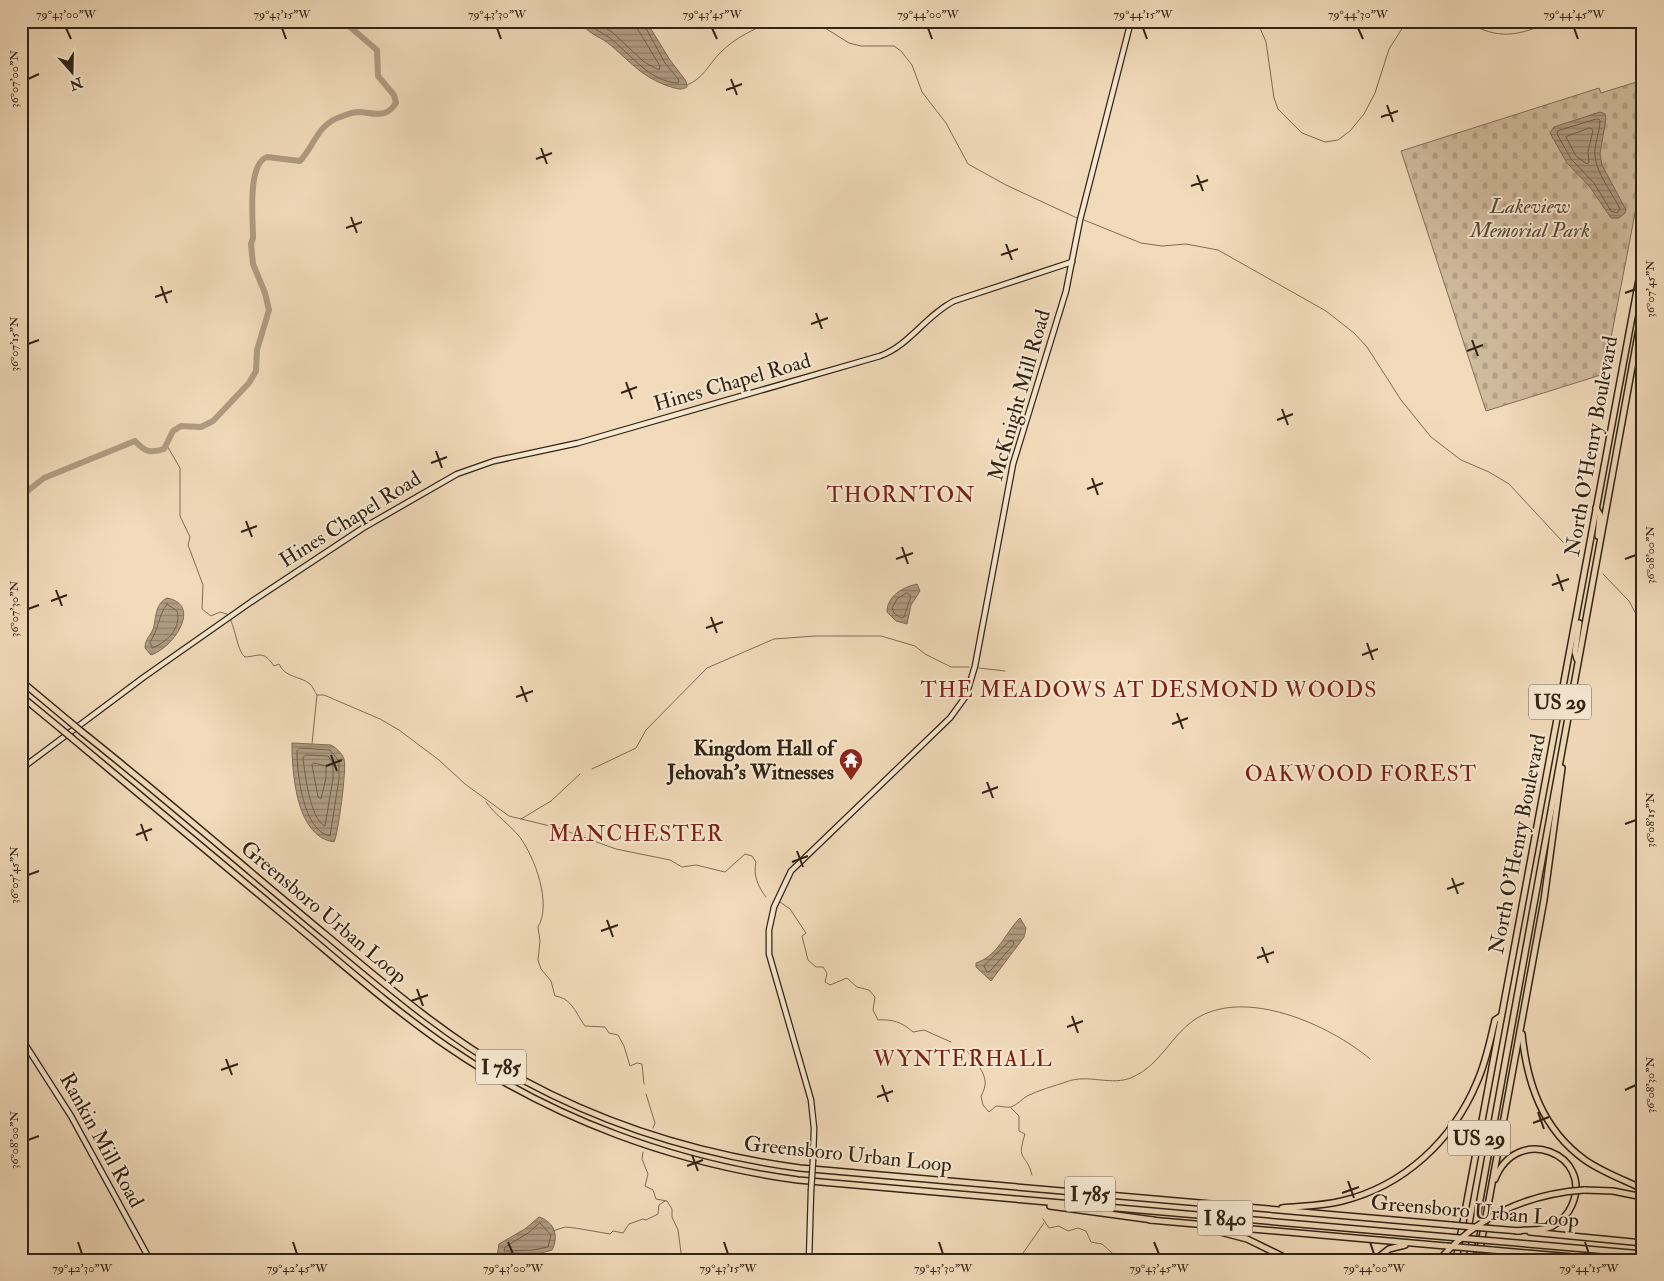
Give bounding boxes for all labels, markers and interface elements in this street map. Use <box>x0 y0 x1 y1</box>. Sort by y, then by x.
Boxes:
text: 79°43'00"W <box>36 7 97 22</box>
text: 79°43'15"W <box>253 7 311 22</box>
text: 79°43'30"W <box>468 7 527 22</box>
text: 79°43'45"W <box>682 7 742 22</box>
text: 79°44'00"W <box>897 7 960 22</box>
text: 79°44'15"W <box>1114 7 1173 22</box>
text: 79°44'30"W <box>1328 7 1389 22</box>
text: 79°44'45"W <box>1543 7 1605 22</box>
north arrow <box>48 48 98 98</box>
text: 36°07'00"N <box>7 50 22 108</box>
text: N <box>67 73 86 94</box>
park label: Lakeview Memorial Park <box>1468 193 1590 244</box>
text: 36°07'45"N <box>1643 260 1658 318</box>
street label: McKnight Mill Road <box>982 306 1057 484</box>
text: 36°07'15"N <box>7 316 22 372</box>
street label: North O'Henry Boulevard <box>1559 333 1624 558</box>
street label: Hines Chapel Road <box>650 347 814 418</box>
street label: Hines Chapel Road <box>274 465 427 574</box>
district label: THORNTON <box>826 481 976 509</box>
text: 36°08'00"N <box>1643 526 1658 584</box>
text: 36°07'30"N <box>7 581 22 637</box>
district label: THE MEADOWS AT DESMOND WOODS <box>921 676 1377 704</box>
road number: US 29 <box>1529 684 1591 720</box>
street label: North O'Henry Boulevard <box>1483 731 1552 956</box>
place label: Kingdom Hall of Jehovah’s Witnesses <box>666 735 837 786</box>
temple icon: Kingdom Hall of Jehovah’s Witnesses <box>838 747 864 781</box>
district label: OAKWOOD FOREST <box>1245 760 1477 788</box>
text: 36°08'15"N <box>1643 792 1658 848</box>
district label: MANCHESTER <box>549 820 724 848</box>
street label: Greensboro Urban Loop <box>235 835 412 990</box>
text: 36°07'45"N <box>7 846 22 904</box>
district label: WYNTERHALL <box>872 1045 1053 1073</box>
road number: I 785 <box>476 1050 526 1084</box>
text: 36°08'30"N <box>1643 1057 1658 1113</box>
street label: Rankin Mill Road <box>53 1068 150 1213</box>
text: 36°08'00"N <box>7 1111 22 1169</box>
road number: US 29 <box>1448 1120 1510 1156</box>
street label: Greensboro Urban Loop <box>743 1130 953 1179</box>
road number: I 785 <box>1065 1176 1115 1212</box>
street label: Greensboro Urban Loop <box>1370 1189 1580 1234</box>
road number: I 840 <box>1198 1200 1252 1236</box>
text: 79°42'30"W <box>52 1261 113 1276</box>
text: 79°42'45"W <box>267 1261 328 1276</box>
text: 79°43'00"W <box>483 1261 544 1276</box>
text: 79°43'15"W <box>699 1261 757 1276</box>
text: 79°43'30"W <box>914 1261 973 1276</box>
text: 79°43'45"W <box>1129 1261 1189 1276</box>
text: 79°44'00"W <box>1343 1261 1406 1276</box>
text: 79°44'15"W <box>1560 1261 1619 1276</box>

